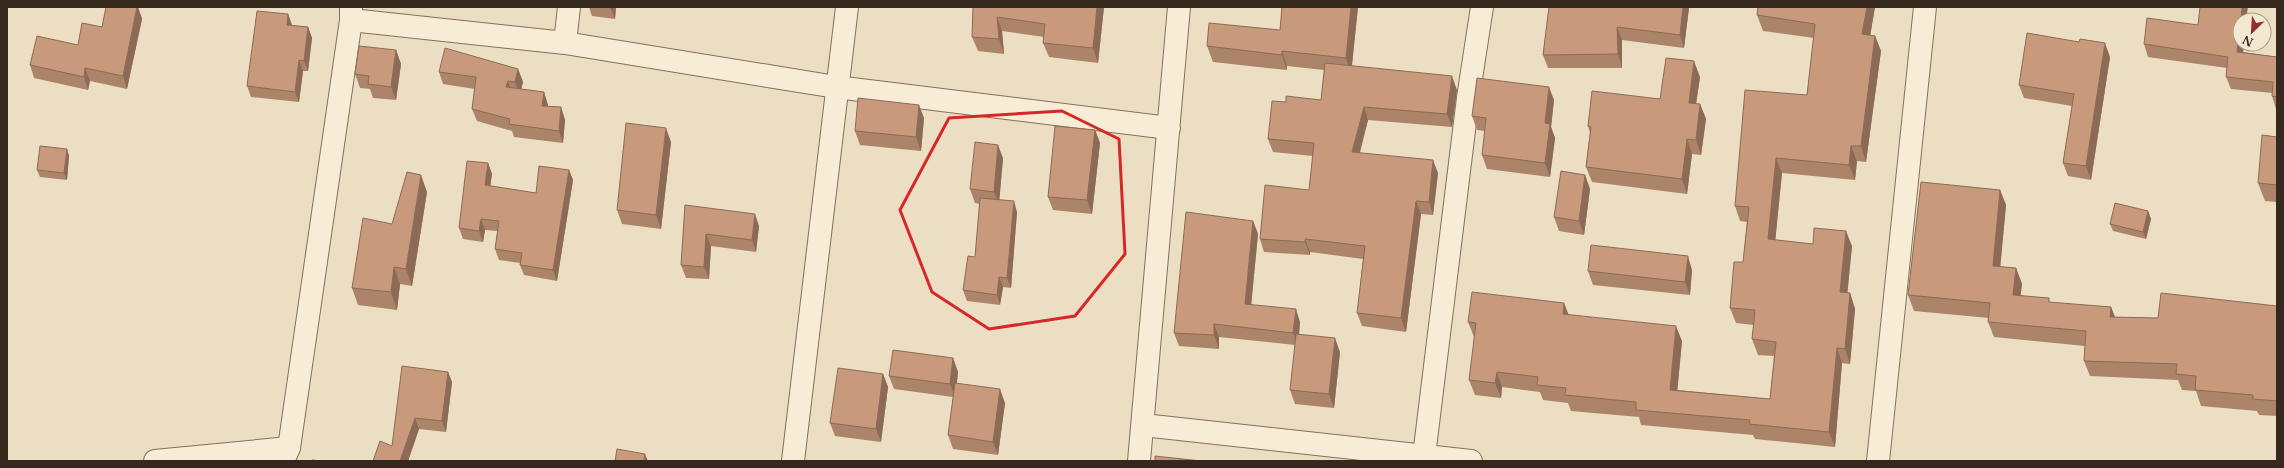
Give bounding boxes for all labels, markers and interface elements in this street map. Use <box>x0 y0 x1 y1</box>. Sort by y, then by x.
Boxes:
north arrow <box>2232 12 2272 52</box>
text: N <box>2240 32 2255 50</box>

